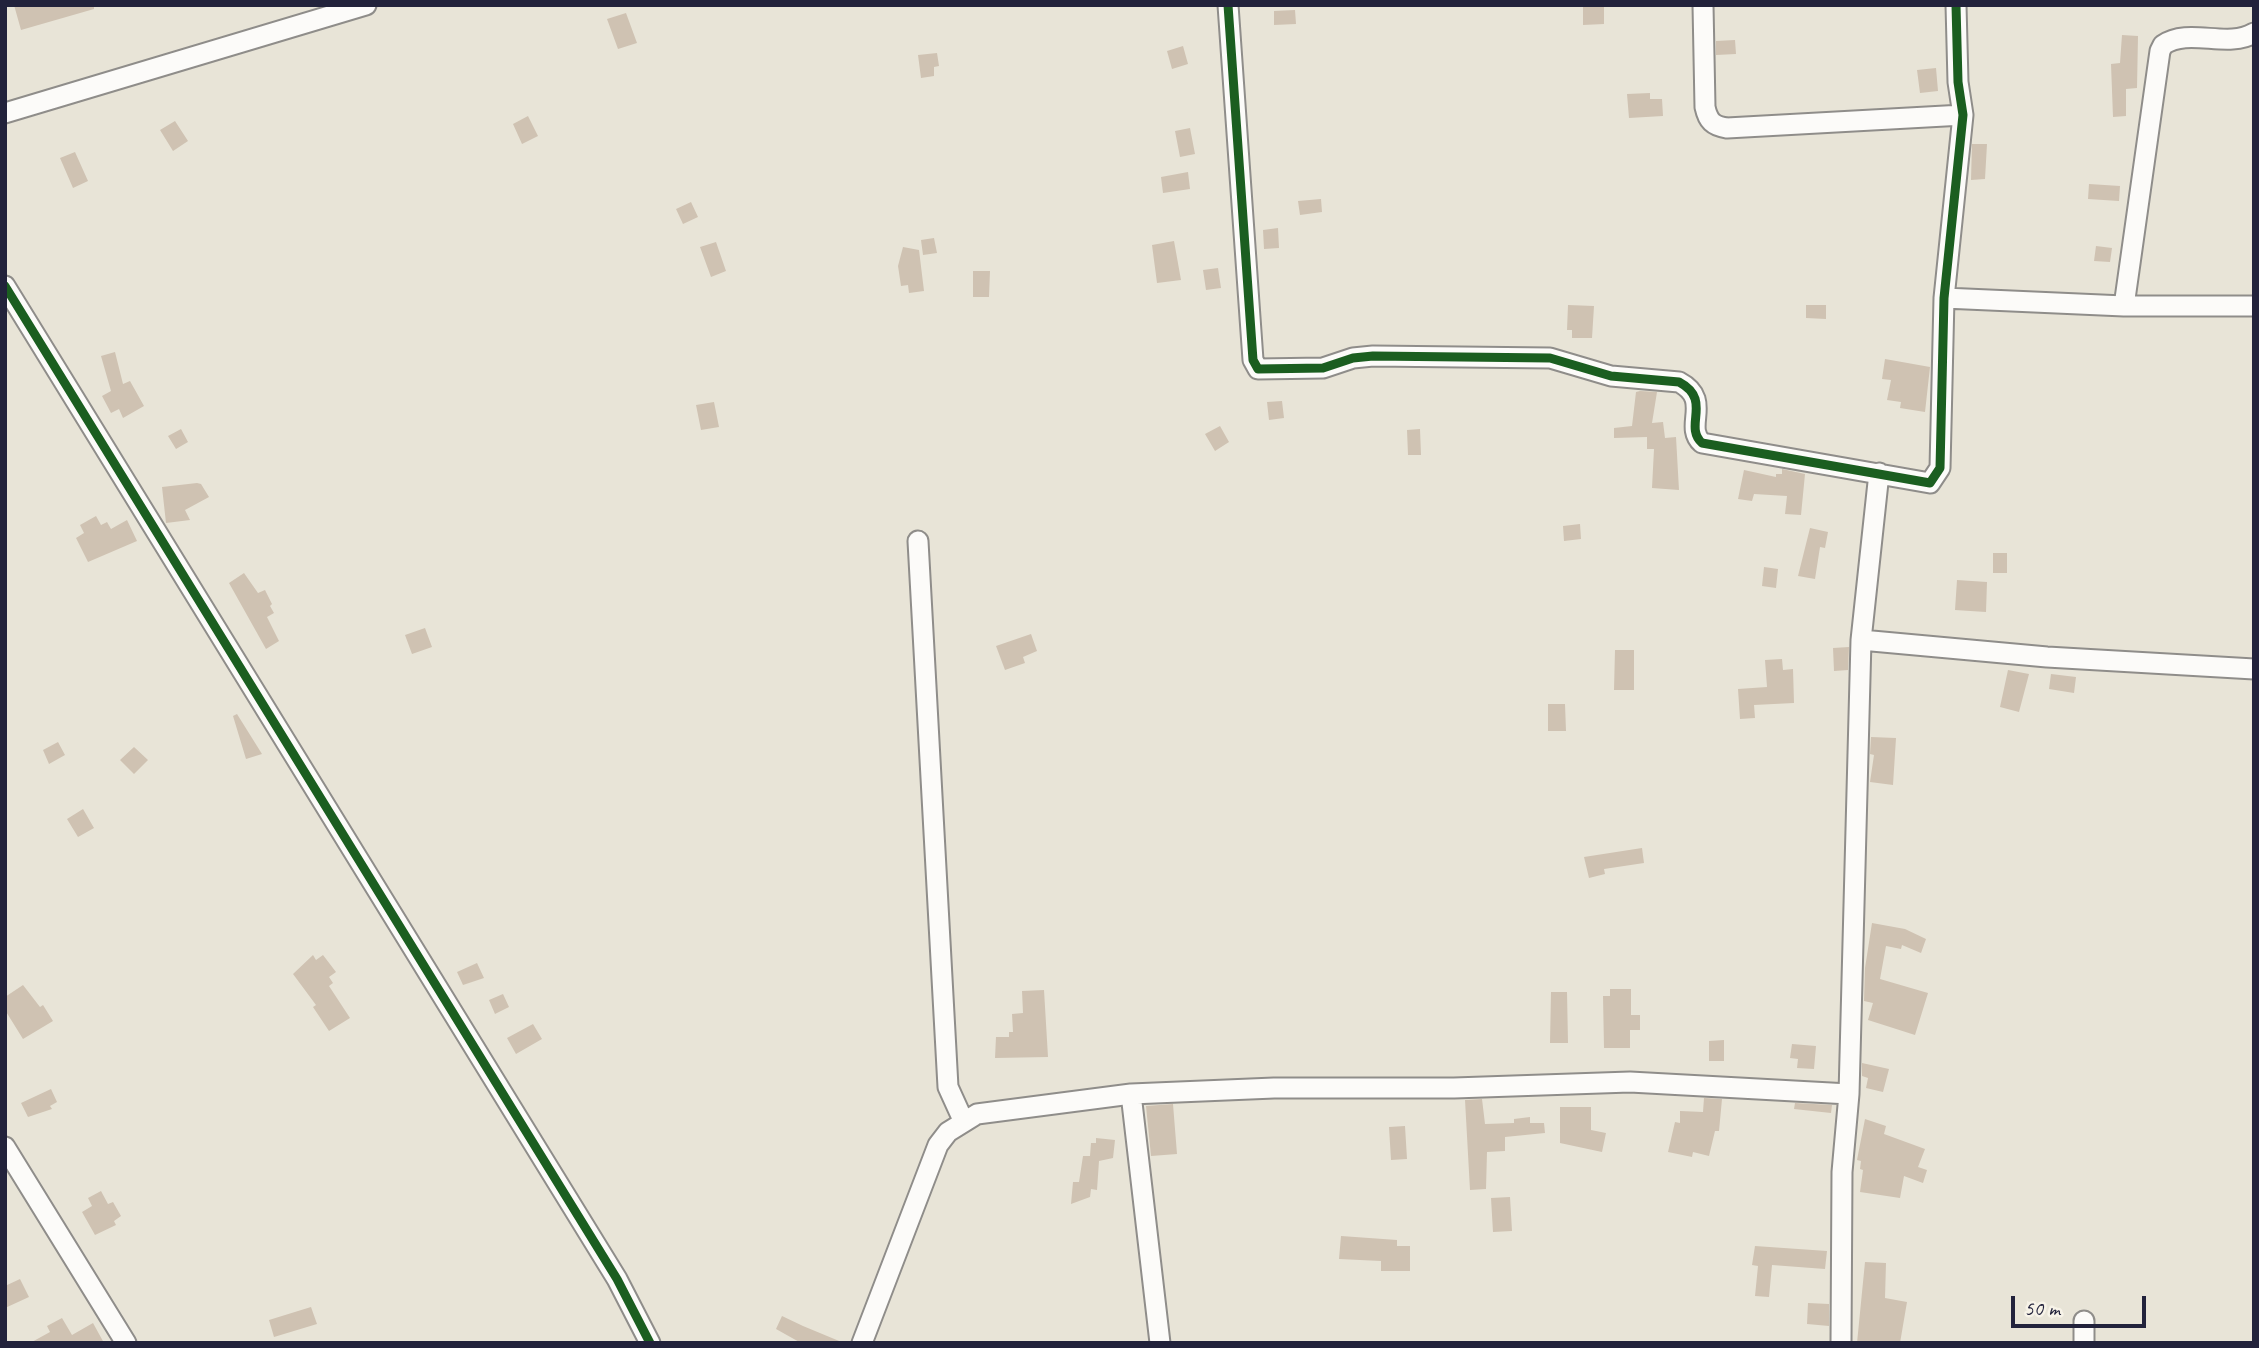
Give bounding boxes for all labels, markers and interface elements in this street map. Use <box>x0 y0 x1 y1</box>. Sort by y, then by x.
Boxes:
scale bar <box>2014 1282 2149 1326</box>
text: 50 m <box>2024 1295 2060 1321</box>

